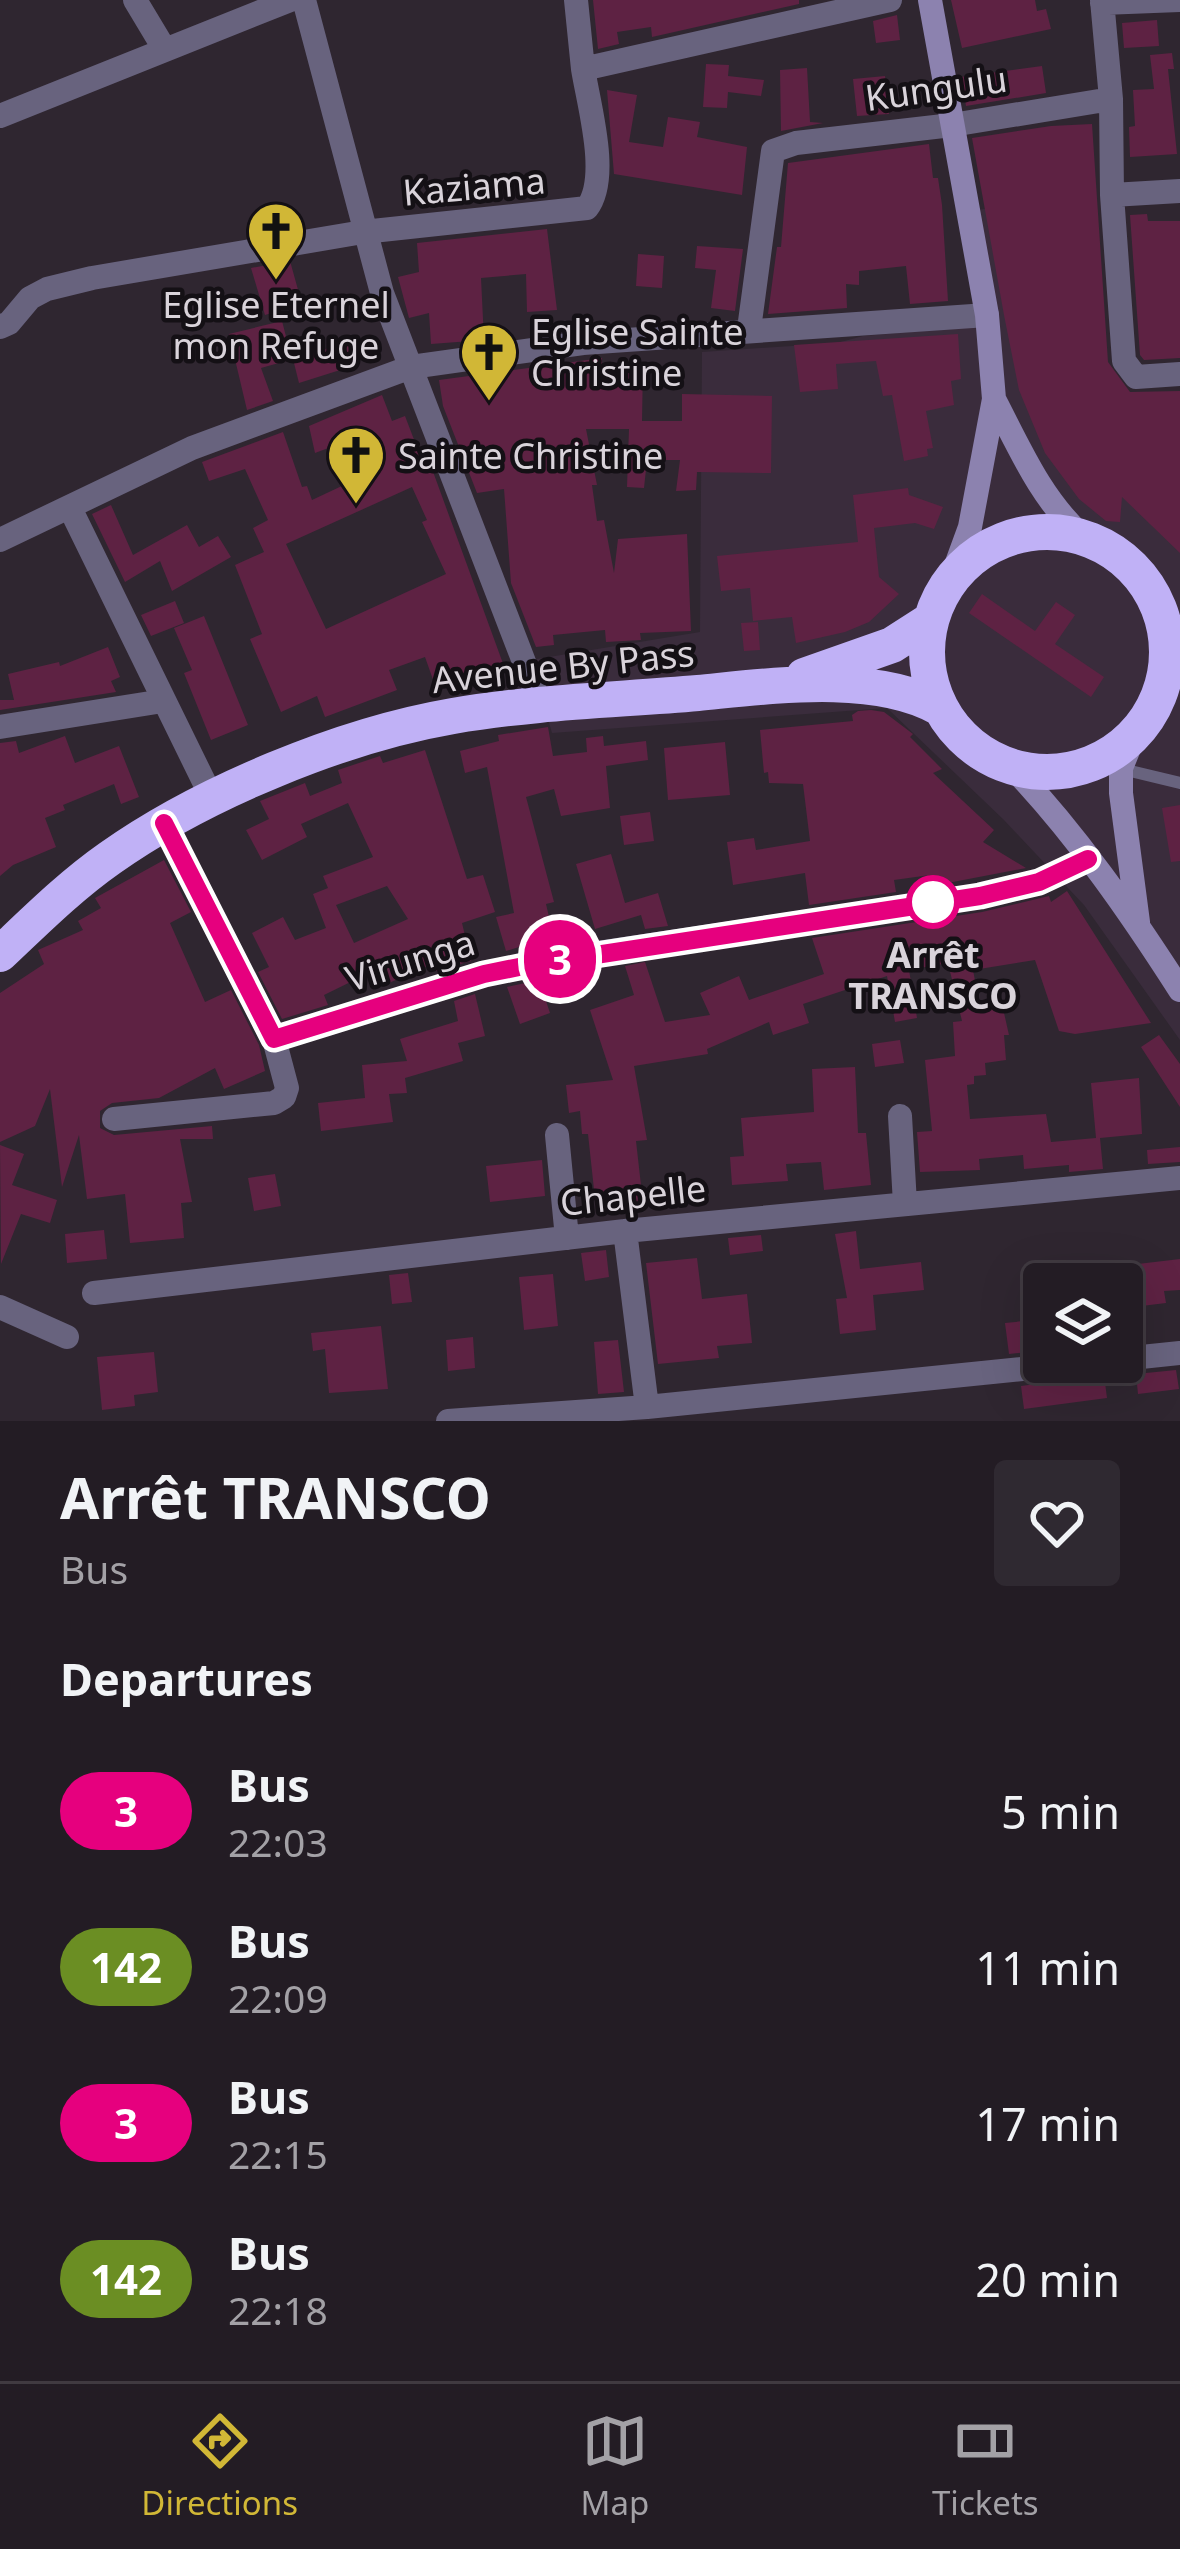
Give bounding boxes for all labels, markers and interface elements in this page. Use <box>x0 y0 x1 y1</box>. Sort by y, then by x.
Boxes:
street label: Kungulu <box>862 54 1010 122</box>
street label: Kaziama <box>401 155 547 217</box>
church icon: Eglise Eternel mon Refuge <box>245 200 307 282</box>
place label: Eglise Eternel mon Refuge <box>162 280 390 370</box>
place label: Eglise Sainte Christine <box>531 307 743 397</box>
church icon: Eglise Sainte Christine <box>458 321 520 403</box>
church icon: Sainte Christine <box>325 424 387 506</box>
place label: Sainte Christine <box>398 431 663 480</box>
street label: Avenue By Pass <box>429 628 697 704</box>
marker: Arrêt TRANSCO <box>908 877 958 927</box>
street label: Virunga <box>339 917 481 1003</box>
line badge: 3 <box>521 920 599 998</box>
text: 3 <box>548 930 572 987</box>
place label: Arrêt TRANSCO <box>848 930 1018 1020</box>
street label: Chapelle <box>558 1163 708 1227</box>
map controls <box>1023 1263 1143 1383</box>
button: layers <box>1023 1263 1143 1383</box>
text: Arrêt TRANSCO <box>60 1458 491 1536</box>
button: heart <box>994 1460 1120 1586</box>
text: Bus <box>60 1542 128 1595</box>
text: Departures <box>60 1648 313 1709</box>
text: Bus <box>228 1754 310 1815</box>
text: 5 min <box>1001 1781 1120 1842</box>
text: 3 <box>114 1782 138 1839</box>
text: 22:03 <box>228 1815 328 1868</box>
text: Bus <box>228 1910 310 1971</box>
text: 11 min <box>975 1937 1120 1998</box>
text: 142 <box>90 1938 162 1995</box>
text: 22:09 <box>228 1971 328 2024</box>
text: Bus <box>228 2066 310 2127</box>
text: 17 min <box>975 2093 1120 2154</box>
text: 3 <box>114 2094 138 2151</box>
text: 22:15 <box>228 2127 328 2180</box>
text: Bus <box>228 2222 310 2283</box>
text: 20 min <box>975 2249 1120 2310</box>
text: 142 <box>90 2250 162 2307</box>
text: 22:18 <box>228 2283 328 2336</box>
tab: Directions <box>141 2408 298 2525</box>
tab: Map <box>581 2408 649 2525</box>
tab: Tickets <box>932 2408 1039 2525</box>

